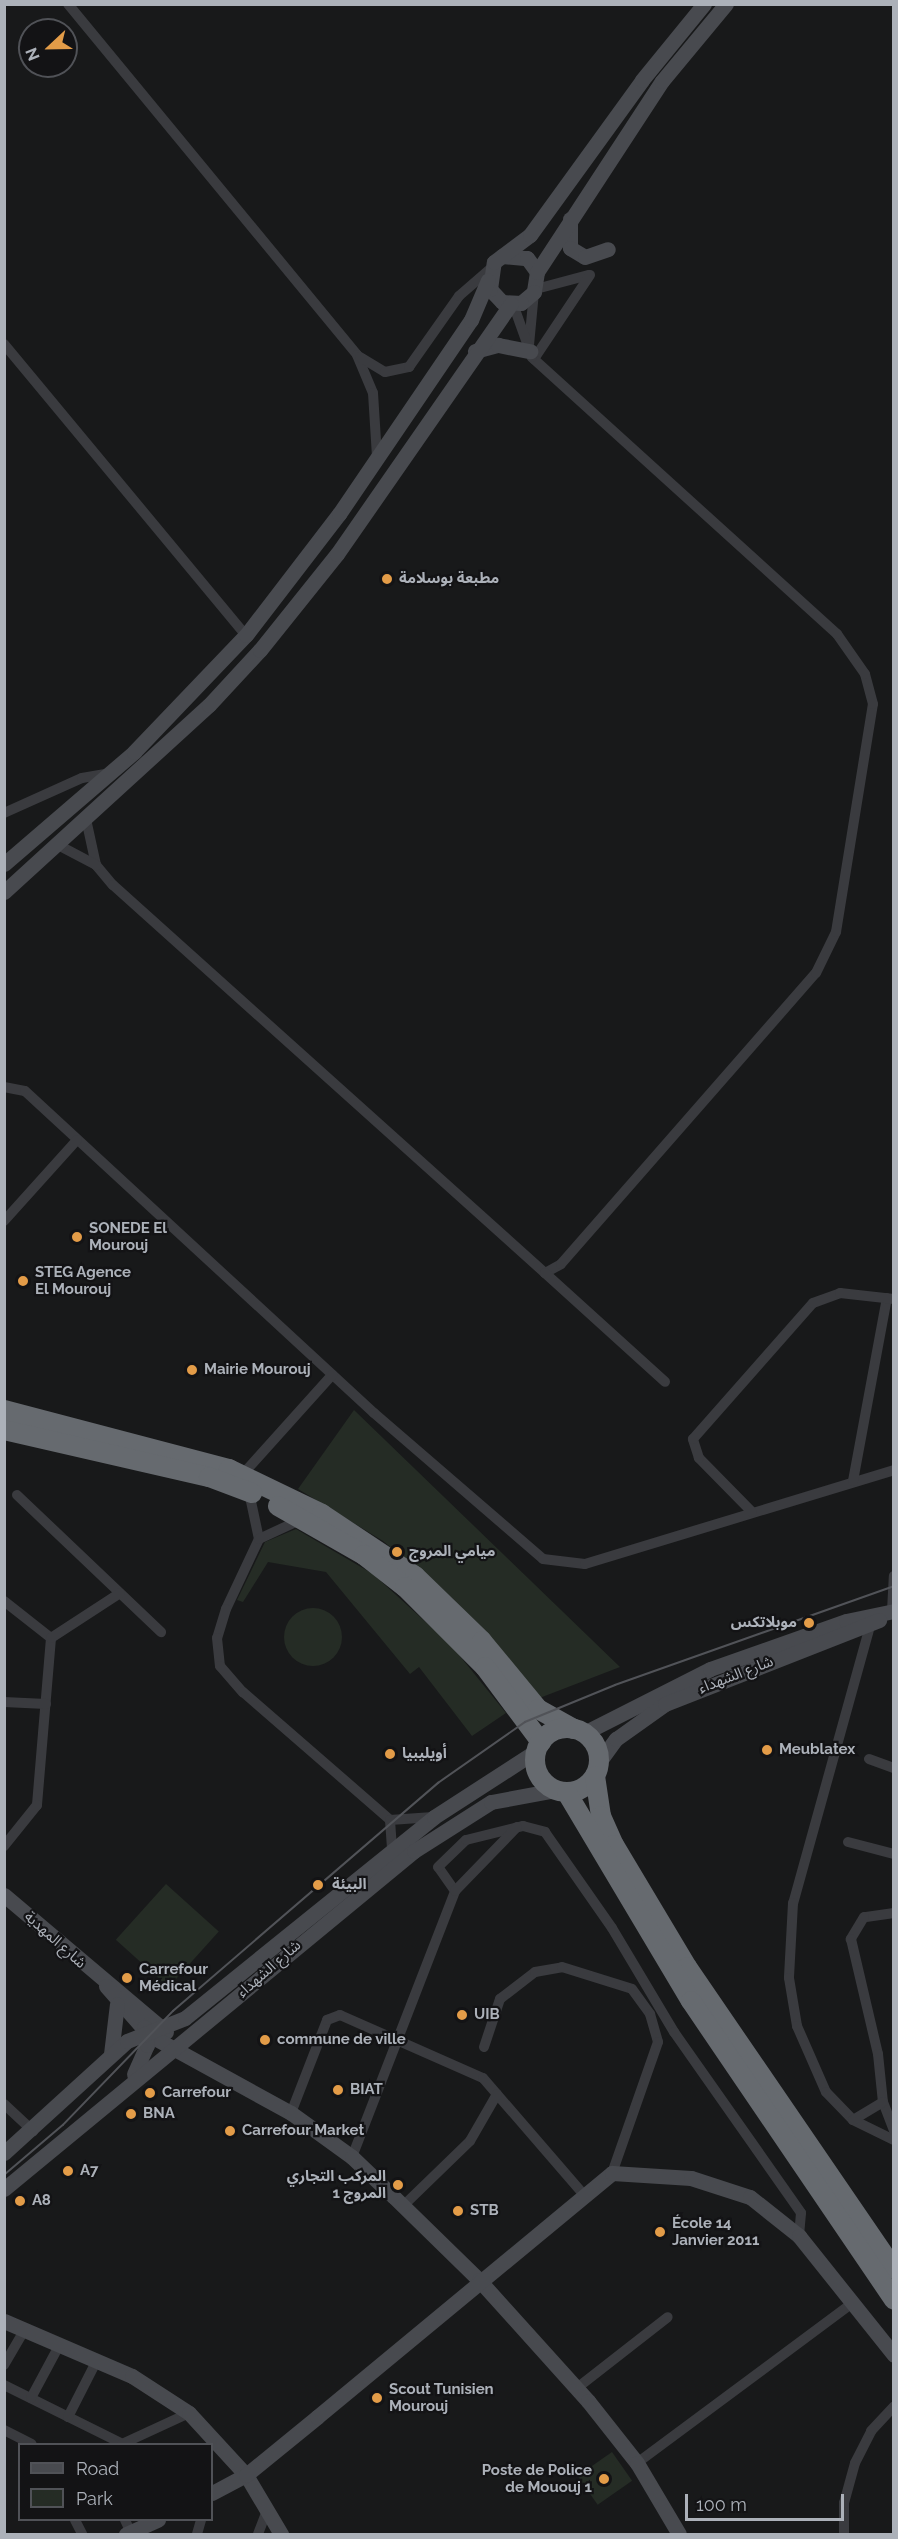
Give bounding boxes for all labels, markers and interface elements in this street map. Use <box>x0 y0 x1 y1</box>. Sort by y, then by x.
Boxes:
north arrow <box>18 18 78 78</box>
text: N <box>22 45 44 63</box>
place label: مطبعة بوسلامة <box>399 570 499 588</box>
marker: مطبعة بوسلامة <box>380 572 394 586</box>
place label: SONEDE El Mourouj <box>89 1219 167 1254</box>
marker: SONEDE El Mourouj <box>70 1230 84 1244</box>
place label: STEG Agence El Mourouj <box>35 1263 132 1298</box>
marker: STEG Agence El Mourouj <box>16 1274 30 1288</box>
place label: Mairie Mourouj <box>204 1361 311 1379</box>
marker: Mairie Mourouj <box>185 1363 199 1377</box>
place label: ميامي المروج <box>409 1543 495 1561</box>
marker: ميامي المروج <box>390 1545 404 1559</box>
place label: موبلاتكس <box>731 1614 797 1632</box>
marker: موبلاتكس <box>802 1616 816 1630</box>
street label: شارع الشهداء <box>696 1653 776 1697</box>
place label: Meublatex <box>779 1741 855 1759</box>
marker: Meublatex <box>760 1743 774 1757</box>
place label: أويليبيا <box>402 1745 447 1763</box>
marker: أويليبيا <box>383 1747 397 1761</box>
marker: البيئة <box>309 1876 327 1894</box>
place label: البيئة <box>332 1876 367 1894</box>
street label: شارع المهدية <box>21 1908 89 1972</box>
street label: شارع الشهداء <box>233 1936 305 2002</box>
place label: Carrefour Médical <box>139 1960 208 1995</box>
marker: Carrefour Médical <box>120 1971 134 1985</box>
place label: UIB <box>474 2006 500 2024</box>
marker: UIB <box>455 2008 469 2022</box>
place label: commune de ville <box>277 2031 406 2049</box>
marker: commune de ville <box>258 2033 272 2047</box>
place label: BIAT <box>350 2081 383 2099</box>
marker: BIAT <box>331 2083 345 2097</box>
place label: Carrefour <box>162 2084 231 2102</box>
marker: Carrefour <box>143 2086 157 2100</box>
place label: BNA <box>143 2105 175 2123</box>
marker: BNA <box>124 2107 138 2121</box>
place label: Carrefour Market <box>242 2122 364 2140</box>
marker: Carrefour Market <box>223 2124 237 2138</box>
place label: A7 <box>80 2162 98 2180</box>
marker: A7 <box>61 2164 75 2178</box>
place label: المركب التجاري المروج 1 <box>287 2167 386 2202</box>
marker: المركب التجاري المروج 1 <box>391 2178 405 2192</box>
place label: A8 <box>32 2192 51 2210</box>
marker: A8 <box>13 2194 27 2208</box>
place label: STB <box>470 2202 499 2220</box>
marker: STB <box>451 2204 465 2218</box>
place label: École 14 Janvier 2011 <box>672 2214 760 2249</box>
marker: École 14 Janvier 2011 <box>653 2225 667 2239</box>
place label: Scout Tunisien Mourouj <box>389 2380 494 2415</box>
marker: Scout Tunisien Mourouj <box>370 2391 384 2405</box>
legend <box>18 2443 213 2521</box>
text: Road <box>76 2458 119 2479</box>
place label: Poste de Police de Mououj 1 <box>482 2461 592 2496</box>
marker: Poste de Police de Mououj 1 <box>597 2472 611 2486</box>
scale bar <box>688 2482 847 2520</box>
text: Park <box>76 2488 113 2509</box>
text: 100 m <box>696 2494 747 2515</box>

